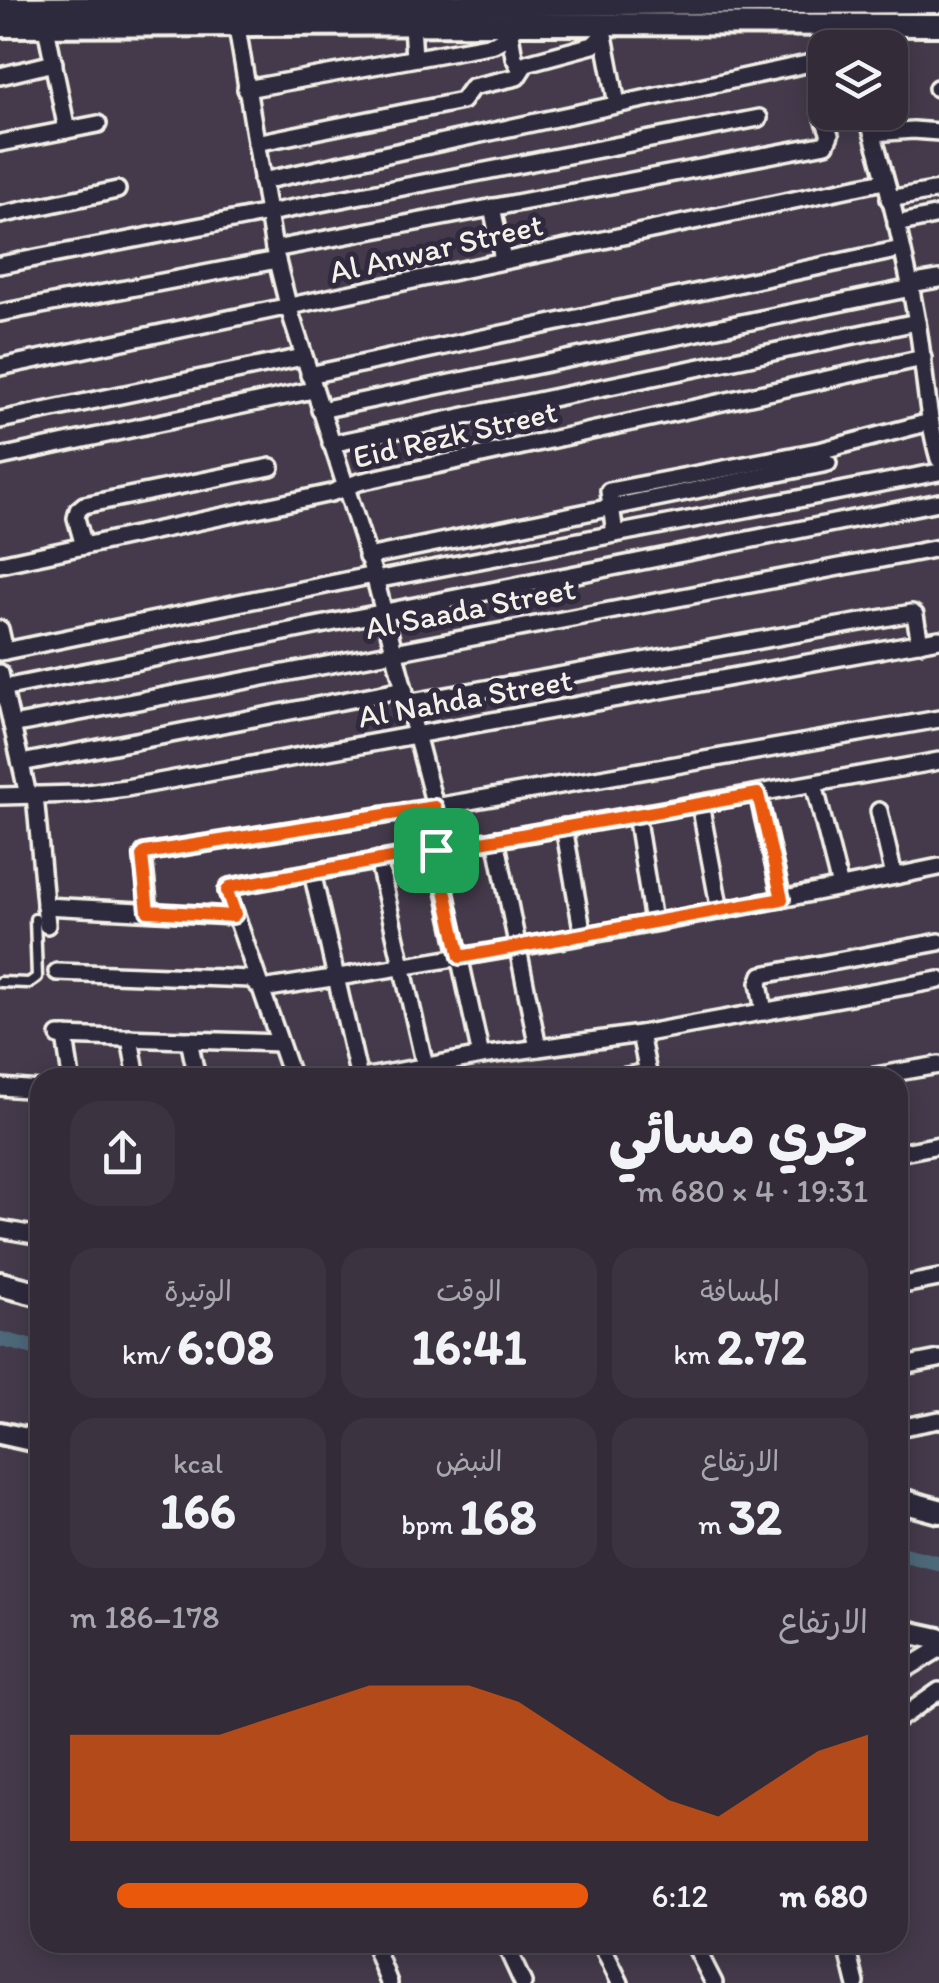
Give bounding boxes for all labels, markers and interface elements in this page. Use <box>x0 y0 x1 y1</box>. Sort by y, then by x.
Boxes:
map controls <box>808 30 908 130</box>
button: layers <box>808 30 908 130</box>
street label: Al Anwar Street <box>326 205 546 291</box>
street label: Eid Rezk Street <box>349 392 561 476</box>
street label: Al Saada Street <box>362 569 578 647</box>
street label: Al Nahda Street <box>355 660 575 736</box>
pin <box>394 808 479 893</box>
icon: arrive <box>409 823 464 878</box>
button: share <box>70 1101 175 1206</box>
text: جري مسائي <box>608 1101 868 1167</box>
text: 19:31 · 4 × 680 m <box>637 1172 868 1210</box>
text: الوتيرة <box>164 1274 232 1308</box>
text: الوقت <box>436 1274 502 1308</box>
text: المسافة <box>700 1274 780 1308</box>
text: 6:08 <box>177 1316 274 1377</box>
text: 16:41 <box>411 1316 527 1377</box>
text: 2.72 <box>717 1316 807 1377</box>
text: /km <box>122 1337 177 1371</box>
text: km <box>673 1337 717 1371</box>
text: النبض <box>436 1444 502 1478</box>
text: الارتفاع <box>701 1444 779 1478</box>
text: kcal <box>173 1446 223 1480</box>
text: 166 <box>160 1480 236 1541</box>
text: 168 <box>460 1486 537 1547</box>
text: 32 <box>728 1486 782 1547</box>
text: bpm <box>401 1507 460 1541</box>
text: m <box>698 1507 728 1541</box>
text: 178–186 m <box>70 1598 220 1636</box>
text: الارتفاع <box>778 1603 868 1641</box>
text: 6:12 <box>652 1877 708 1915</box>
text: 680 m <box>780 1877 868 1915</box>

